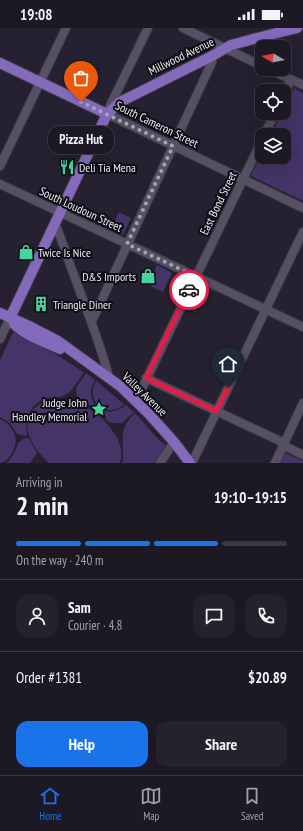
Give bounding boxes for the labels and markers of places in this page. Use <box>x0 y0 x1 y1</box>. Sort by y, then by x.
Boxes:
pin <box>64 61 98 102</box>
callout: Pizza Hut <box>48 126 114 154</box>
restaurant icon: Deli Tia Mena <box>58 158 76 176</box>
place label: Deli Tia Mena <box>79 160 136 175</box>
shop icon: Twice Is Nice <box>17 243 35 261</box>
place label: Twice Is Nice <box>38 245 91 260</box>
shop icon: D&S Imports <box>139 267 157 285</box>
place label: D&S Imports <box>82 269 136 284</box>
building icon: Triangle Diner <box>32 295 50 313</box>
place label: Triangle Diner <box>53 297 112 312</box>
pin <box>211 347 245 388</box>
place label: Judge John Handley Memorial <box>12 395 87 424</box>
place icon: Judge John Handley Memorial <box>90 400 108 418</box>

